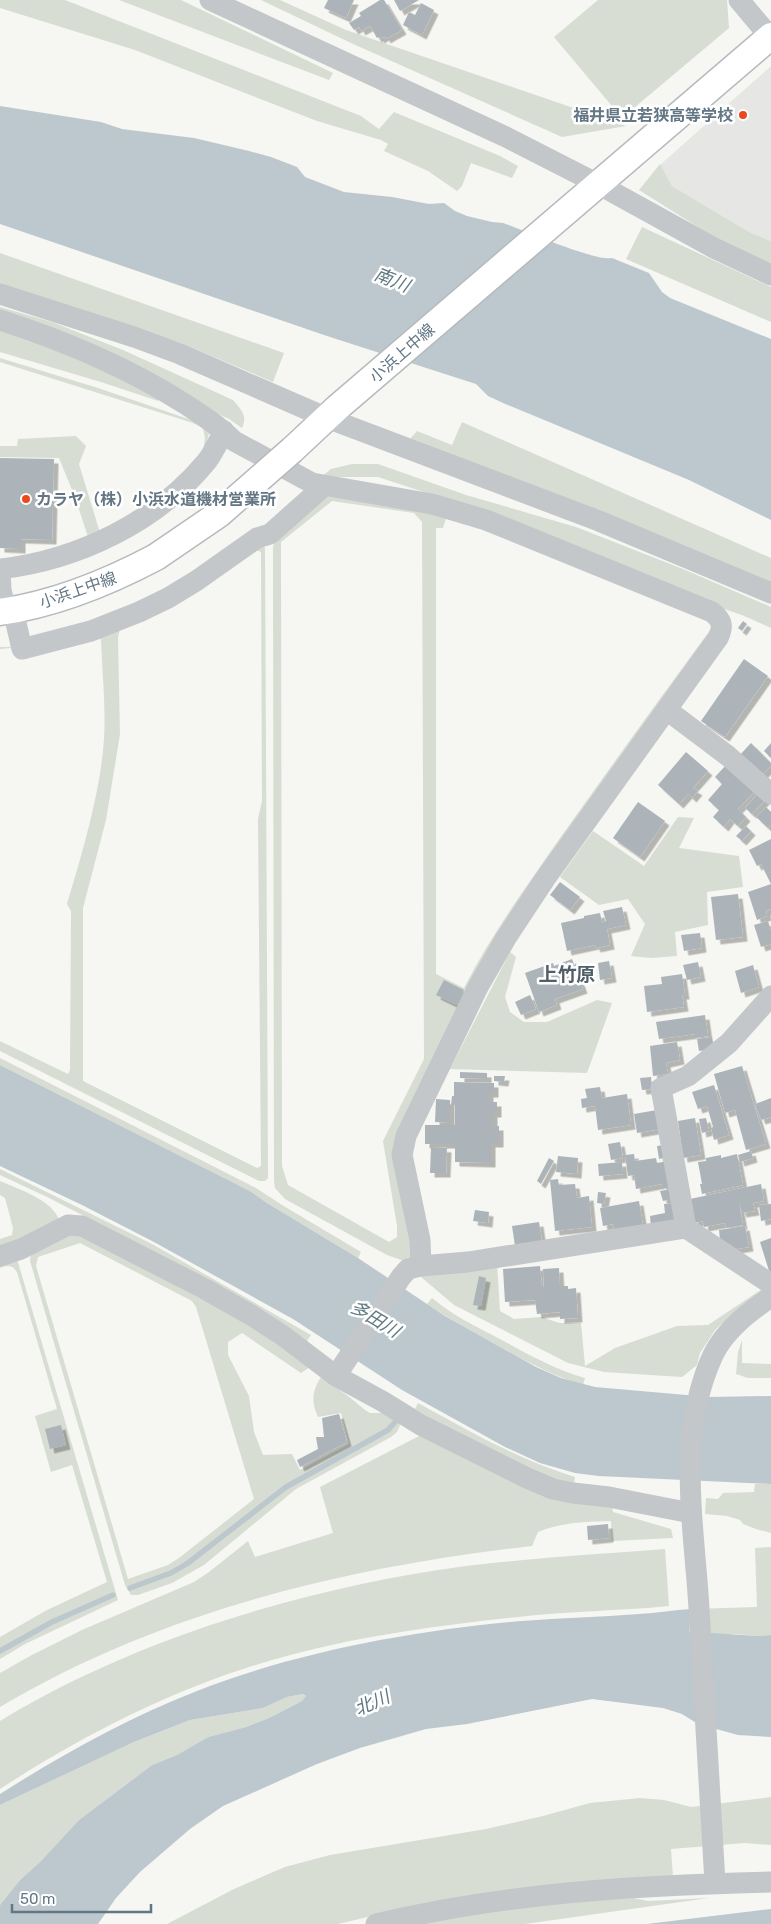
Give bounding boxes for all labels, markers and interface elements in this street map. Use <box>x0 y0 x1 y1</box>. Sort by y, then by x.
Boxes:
place label: 福井県立若狭高等学校 <box>573 106 733 125</box>
marker: 福井県立若狭高等学校 <box>737 109 749 121</box>
water label: 南川 <box>371 263 415 298</box>
street label: 小浜上中線 <box>366 320 438 386</box>
place label: カラヤ（株）小浜水道機材営業所 <box>36 490 276 509</box>
marker: カラヤ（株）小浜水道機材営業所 <box>20 493 32 505</box>
street label: 小浜上中線 <box>37 568 119 612</box>
district label: 上竹原 <box>538 963 596 986</box>
water label: 多田川 <box>346 1296 406 1343</box>
water label: 北川 <box>351 1685 395 1720</box>
scale bar <box>12 1882 151 1914</box>
text: 50 m <box>20 1890 55 1908</box>

